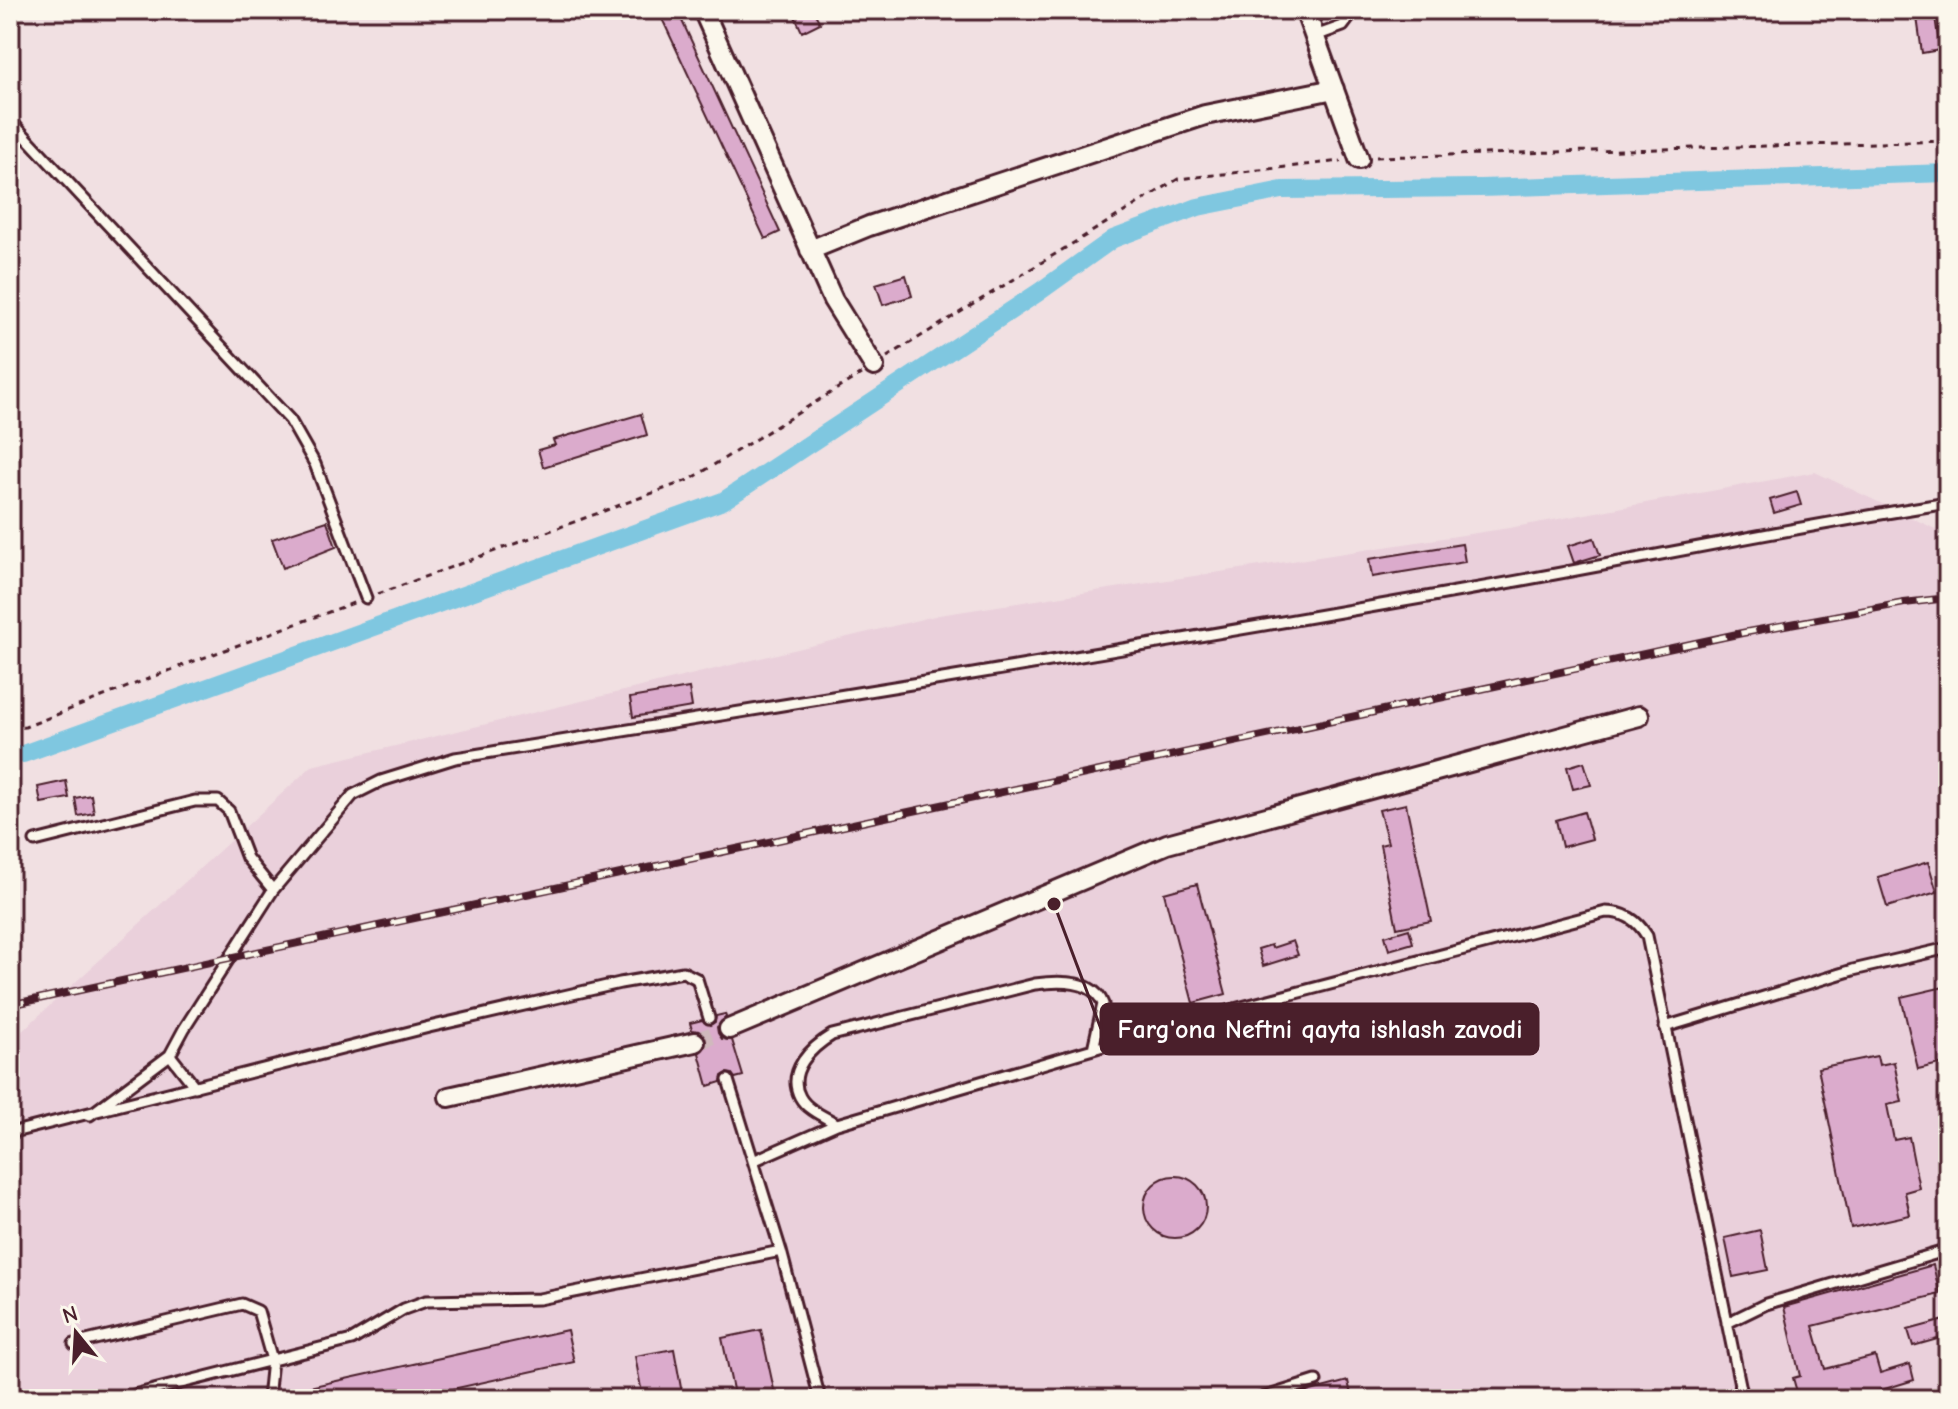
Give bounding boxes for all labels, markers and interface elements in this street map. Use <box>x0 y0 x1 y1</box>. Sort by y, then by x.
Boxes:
callout: Farg'ona Neftni qayta ishlash zavodi <box>1101 1004 1538 1054</box>
text: Farg'ona Neftni qayta ishlash zavodi <box>1117 1015 1523 1045</box>
north arrow <box>36 1293 116 1373</box>
text: N <box>59 1300 81 1330</box>

